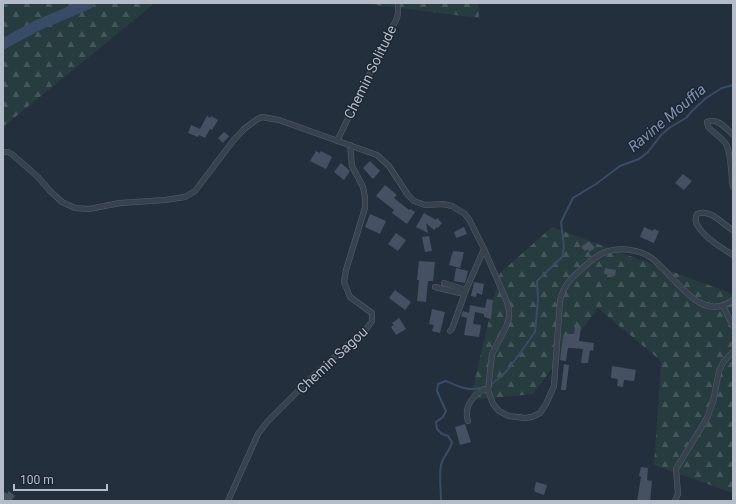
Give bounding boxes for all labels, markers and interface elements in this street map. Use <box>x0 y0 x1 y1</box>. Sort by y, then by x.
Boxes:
street label: Chemin Solitude <box>340 23 400 121</box>
water label: Ravine Mouffia <box>624 80 710 156</box>
street label: Chemin Sagou <box>293 323 371 397</box>
scale bar <box>14 466 107 492</box>
text: 100 m <box>20 473 54 487</box>

